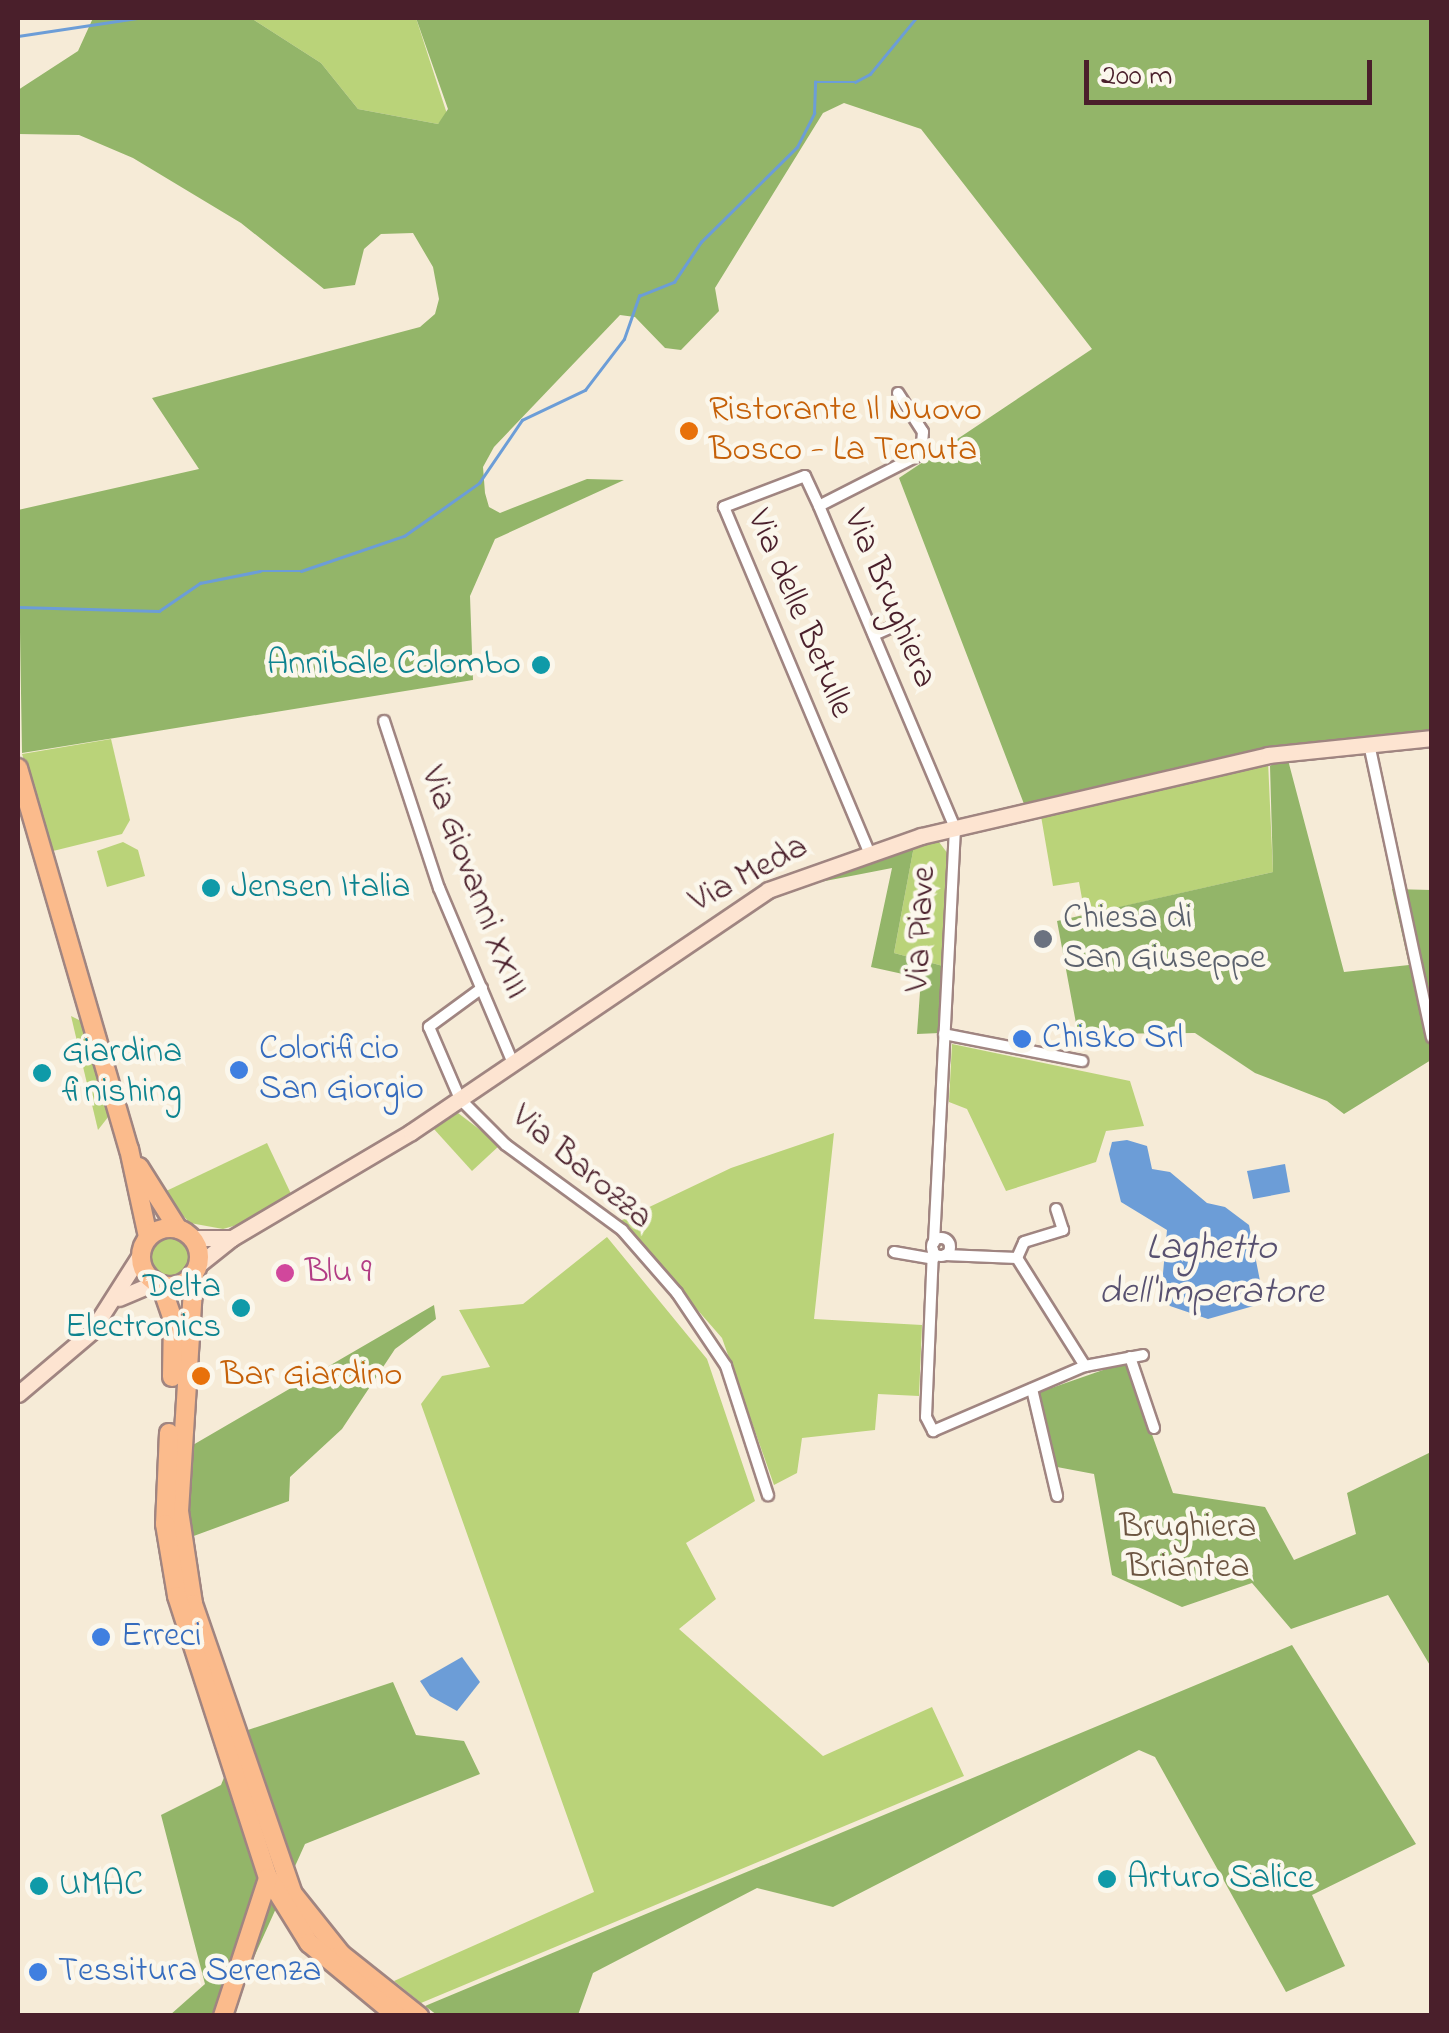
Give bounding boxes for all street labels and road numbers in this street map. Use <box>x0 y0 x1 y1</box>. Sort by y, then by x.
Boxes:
street label: Via delle Betulle <box>736 504 862 724</box>
street label: Via Brughiera <box>833 504 945 694</box>
street label: Via Giovanni XXIII <box>409 761 537 1005</box>
street label: Via Meda <box>683 826 815 924</box>
street label: Via Piave <box>898 865 946 993</box>
street label: Via Barozza <box>502 1097 660 1239</box>

